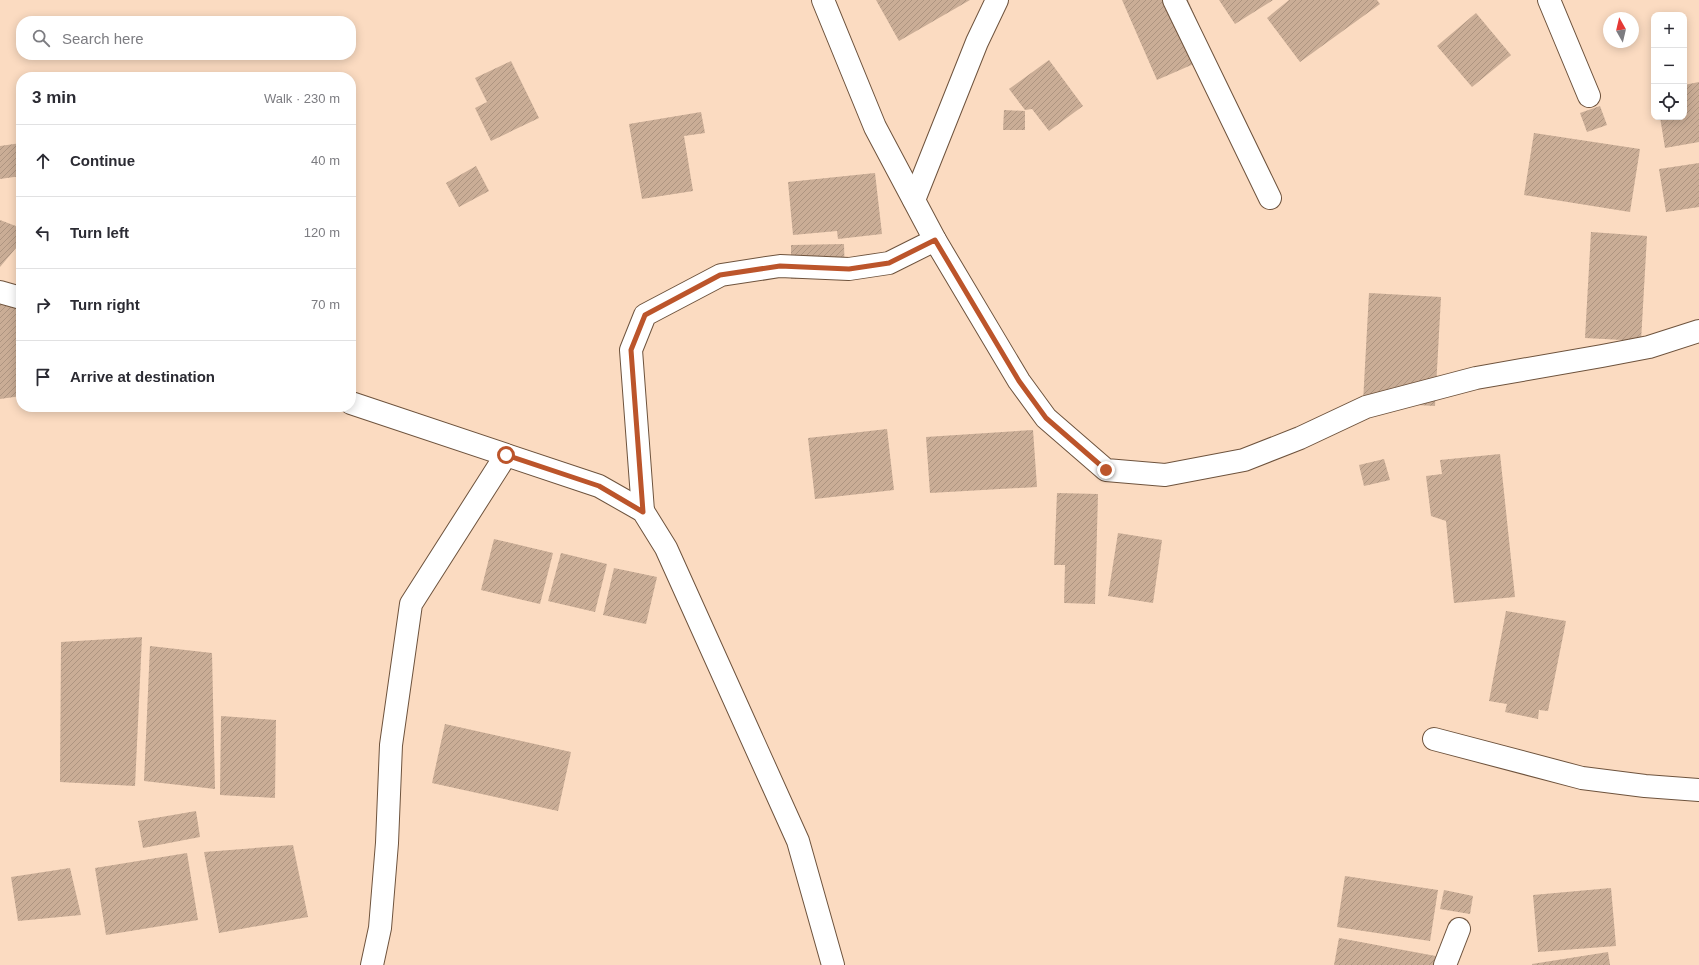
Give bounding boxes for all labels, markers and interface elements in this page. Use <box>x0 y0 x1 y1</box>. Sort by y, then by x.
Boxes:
north arrow <box>1603 12 1639 48</box>
map controls <box>1651 12 1687 120</box>
button: + <box>1651 12 1687 48</box>
search box <box>16 16 356 60</box>
icon: search <box>30 27 52 49</box>
text: Search here <box>62 30 144 47</box>
button: − <box>1651 48 1687 84</box>
button: locate <box>1651 84 1687 120</box>
text: 3 min <box>32 88 76 107</box>
text: Walk · 230 m <box>264 91 340 106</box>
icon: ahead <box>32 150 54 172</box>
text: Continue <box>70 152 135 169</box>
text: 40 m <box>311 153 340 168</box>
icon: left <box>32 222 54 244</box>
text: Turn left <box>70 224 129 241</box>
text: 120 m <box>304 225 340 240</box>
icon: right <box>32 294 54 316</box>
text: Turn right <box>70 296 140 313</box>
text: 70 m <box>311 297 340 312</box>
icon: arrive <box>32 366 54 388</box>
text: Arrive at destination <box>70 368 215 385</box>
route start <box>497 446 515 464</box>
route end <box>1097 461 1115 479</box>

